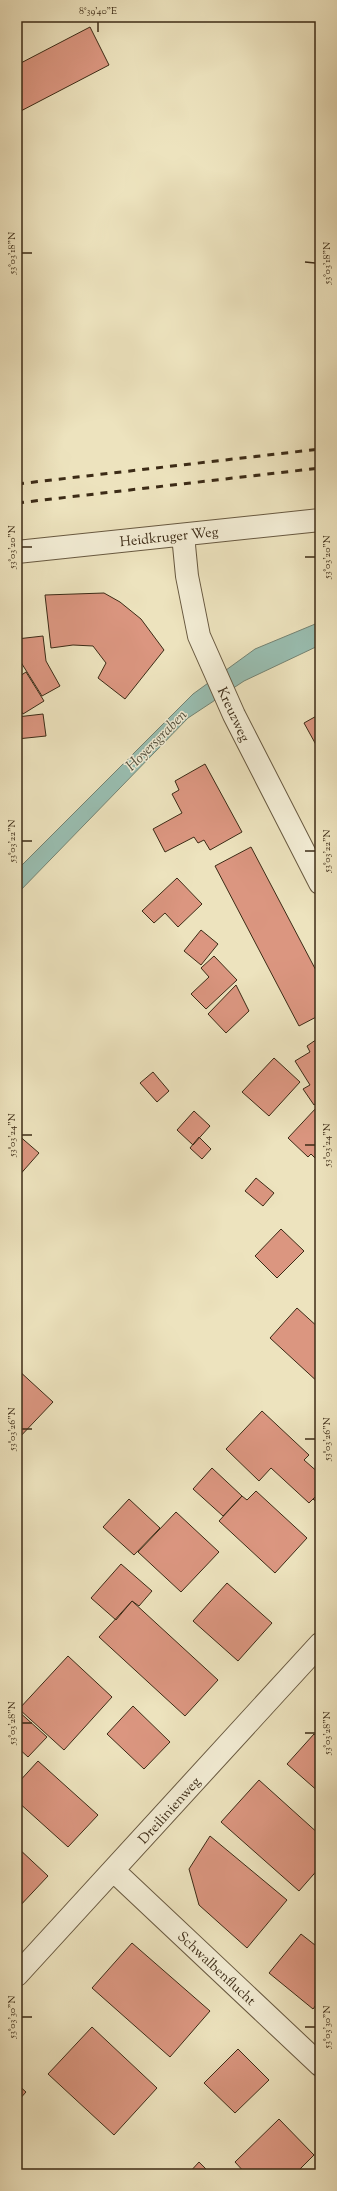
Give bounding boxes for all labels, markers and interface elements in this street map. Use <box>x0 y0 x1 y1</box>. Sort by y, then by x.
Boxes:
text: 8°39'40"E <box>79 4 117 19</box>
text: 53°03'18"N <box>5 232 20 275</box>
text: 53°03'18"N <box>320 242 335 285</box>
street label: Heidkruger Weg <box>119 523 220 553</box>
text: 53°03'20"N <box>5 525 20 570</box>
text: 53°03'20"N <box>320 535 335 580</box>
street label: Kreuzweg <box>211 684 254 746</box>
water label: Hoyersgraben <box>122 706 193 777</box>
text: 53°03'22"N <box>5 819 20 863</box>
text: 53°03'22"N <box>320 829 335 873</box>
text: 53°03'24"N <box>5 1113 20 1158</box>
text: 53°03'24"N <box>320 1123 335 1168</box>
text: 53°03'26"N <box>5 1407 20 1452</box>
text: 53°03'26"N <box>320 1417 335 1462</box>
text: 53°03'28"N <box>5 1701 20 1746</box>
text: 53°03'28"N <box>320 1711 335 1756</box>
street label: Dreilinienweg <box>135 1773 206 1850</box>
street label: Schwalbenflucht <box>172 1928 259 2011</box>
text: 53°03'30"N <box>5 1996 20 2039</box>
text: 53°03'30"N <box>320 2006 335 2049</box>

